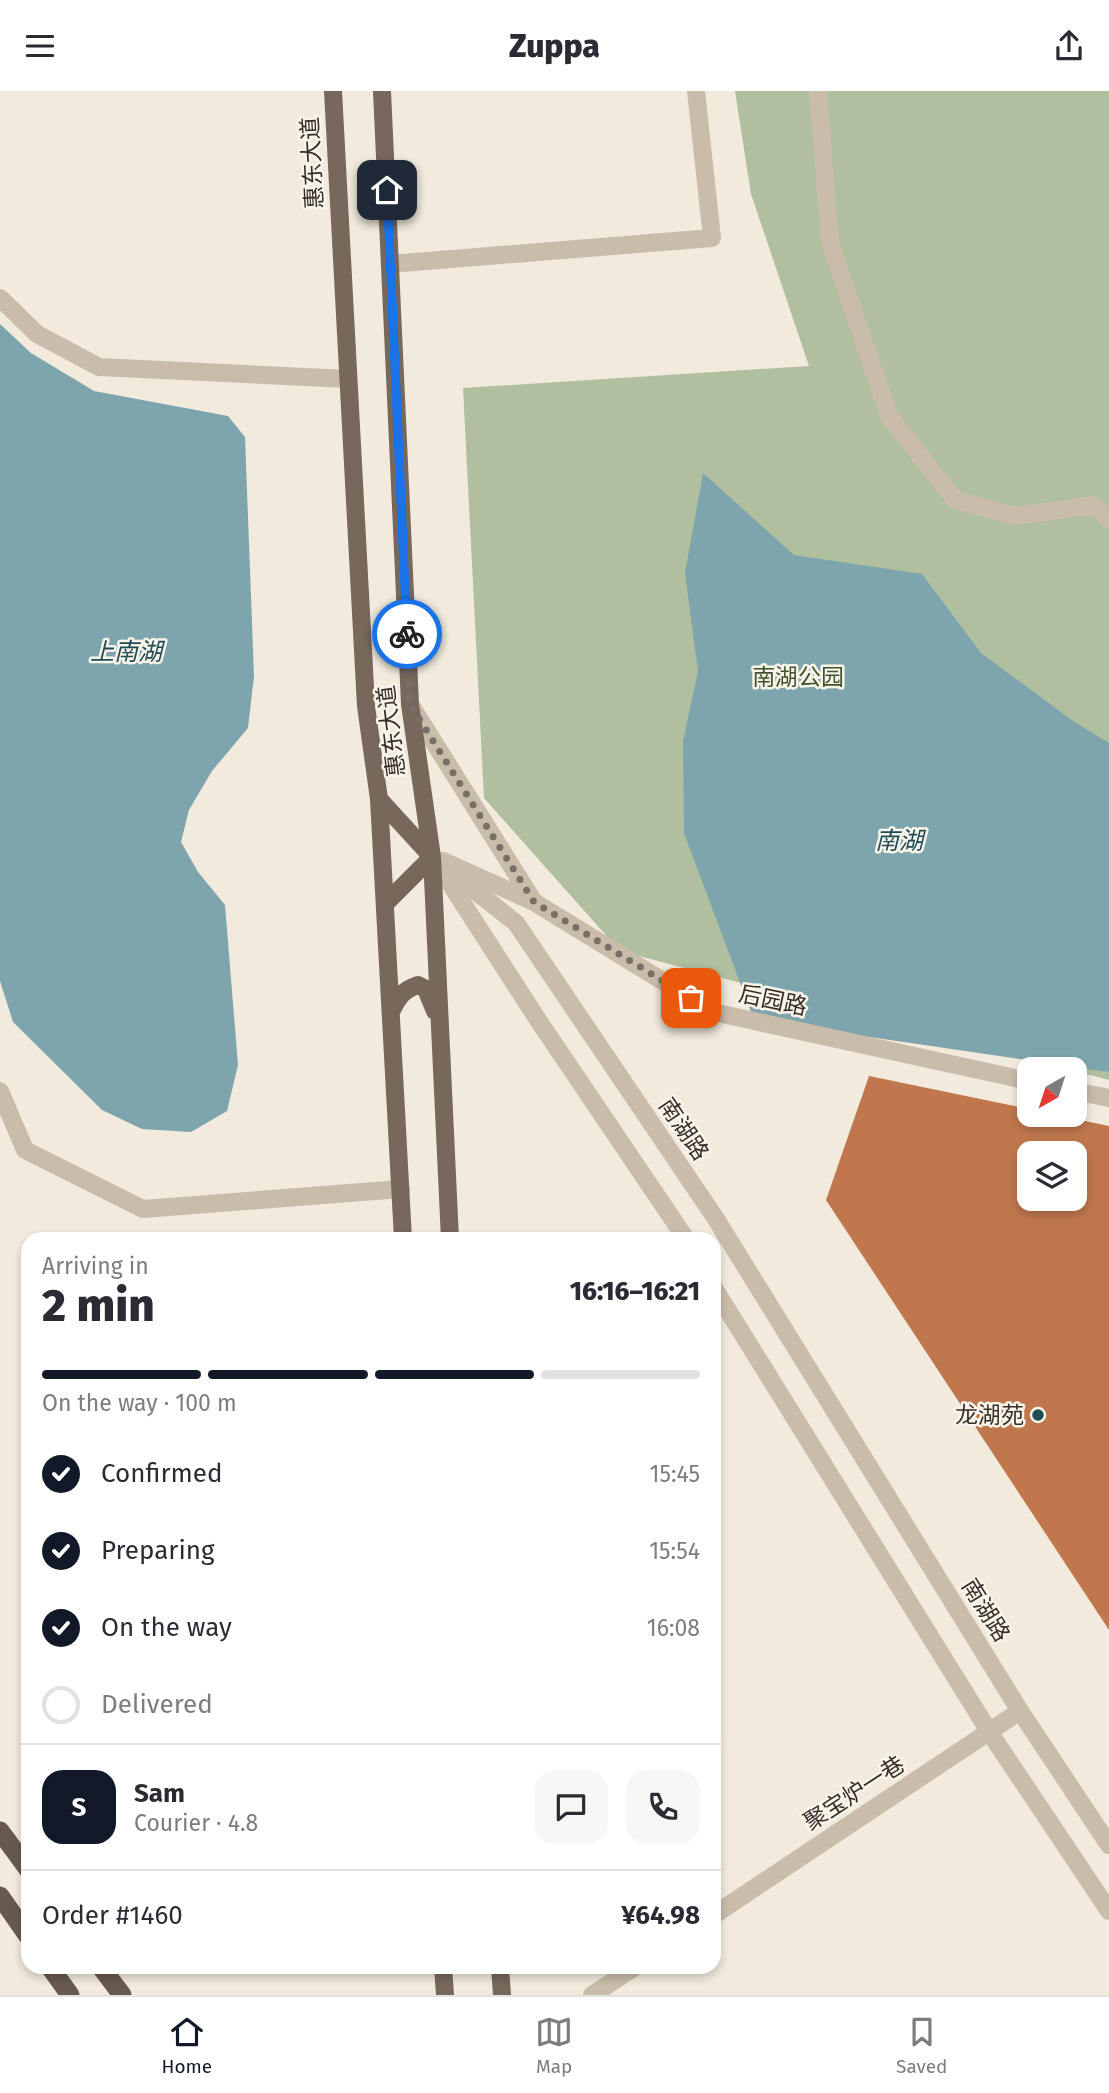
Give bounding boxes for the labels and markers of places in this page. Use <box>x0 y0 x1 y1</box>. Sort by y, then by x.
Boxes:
pin <box>357 160 417 220</box>
pin <box>661 968 721 1028</box>
place label: 龙湖苑 <box>955 1401 1024 1429</box>
marker: 龙湖苑 <box>1030 1407 1046 1423</box>

